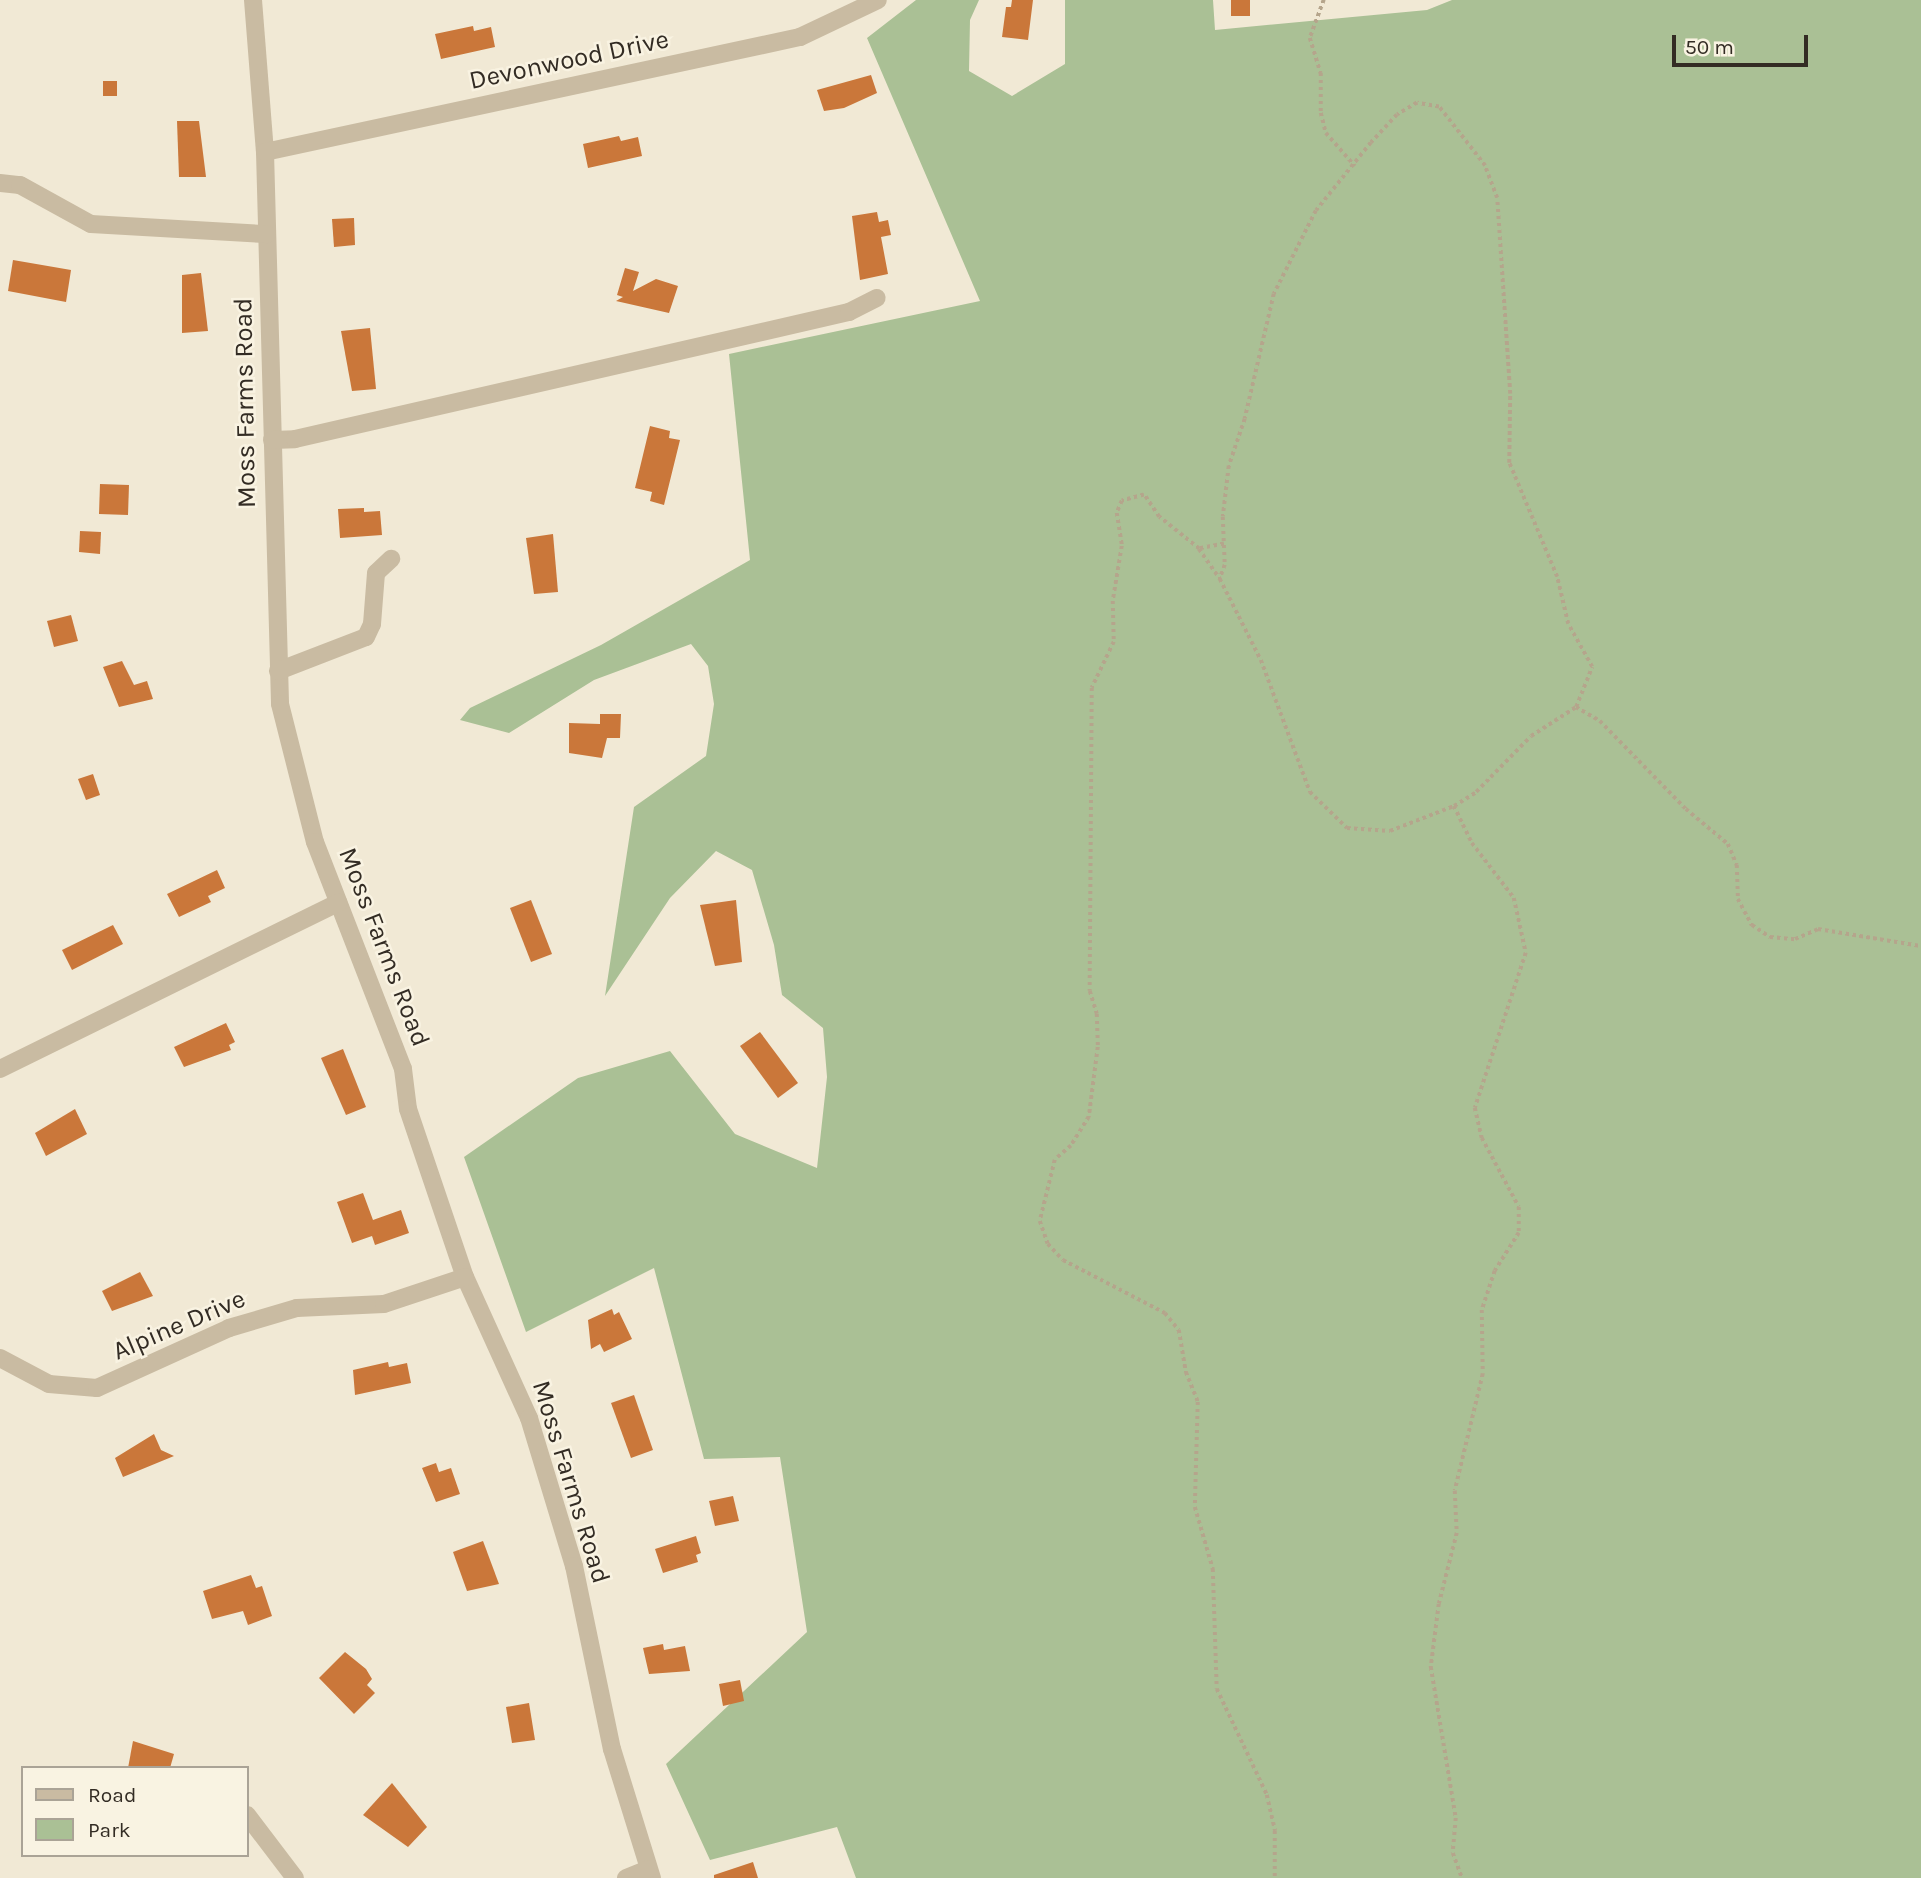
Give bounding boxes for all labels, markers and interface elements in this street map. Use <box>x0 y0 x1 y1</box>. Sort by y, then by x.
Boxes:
scale bar <box>1676 21 1812 65</box>
street label: Devonwood Drive <box>466 24 672 96</box>
text: 50 m <box>1685 35 1734 59</box>
street label: Moss Farms Road <box>228 298 262 508</box>
street label: Moss Farms Road <box>332 843 436 1051</box>
street label: Alpine Drive <box>108 1283 250 1367</box>
street label: Moss Farms Road <box>525 1377 617 1587</box>
legend <box>21 1766 248 1857</box>
text: Road <box>88 1783 136 1807</box>
text: Park <box>88 1818 131 1842</box>

